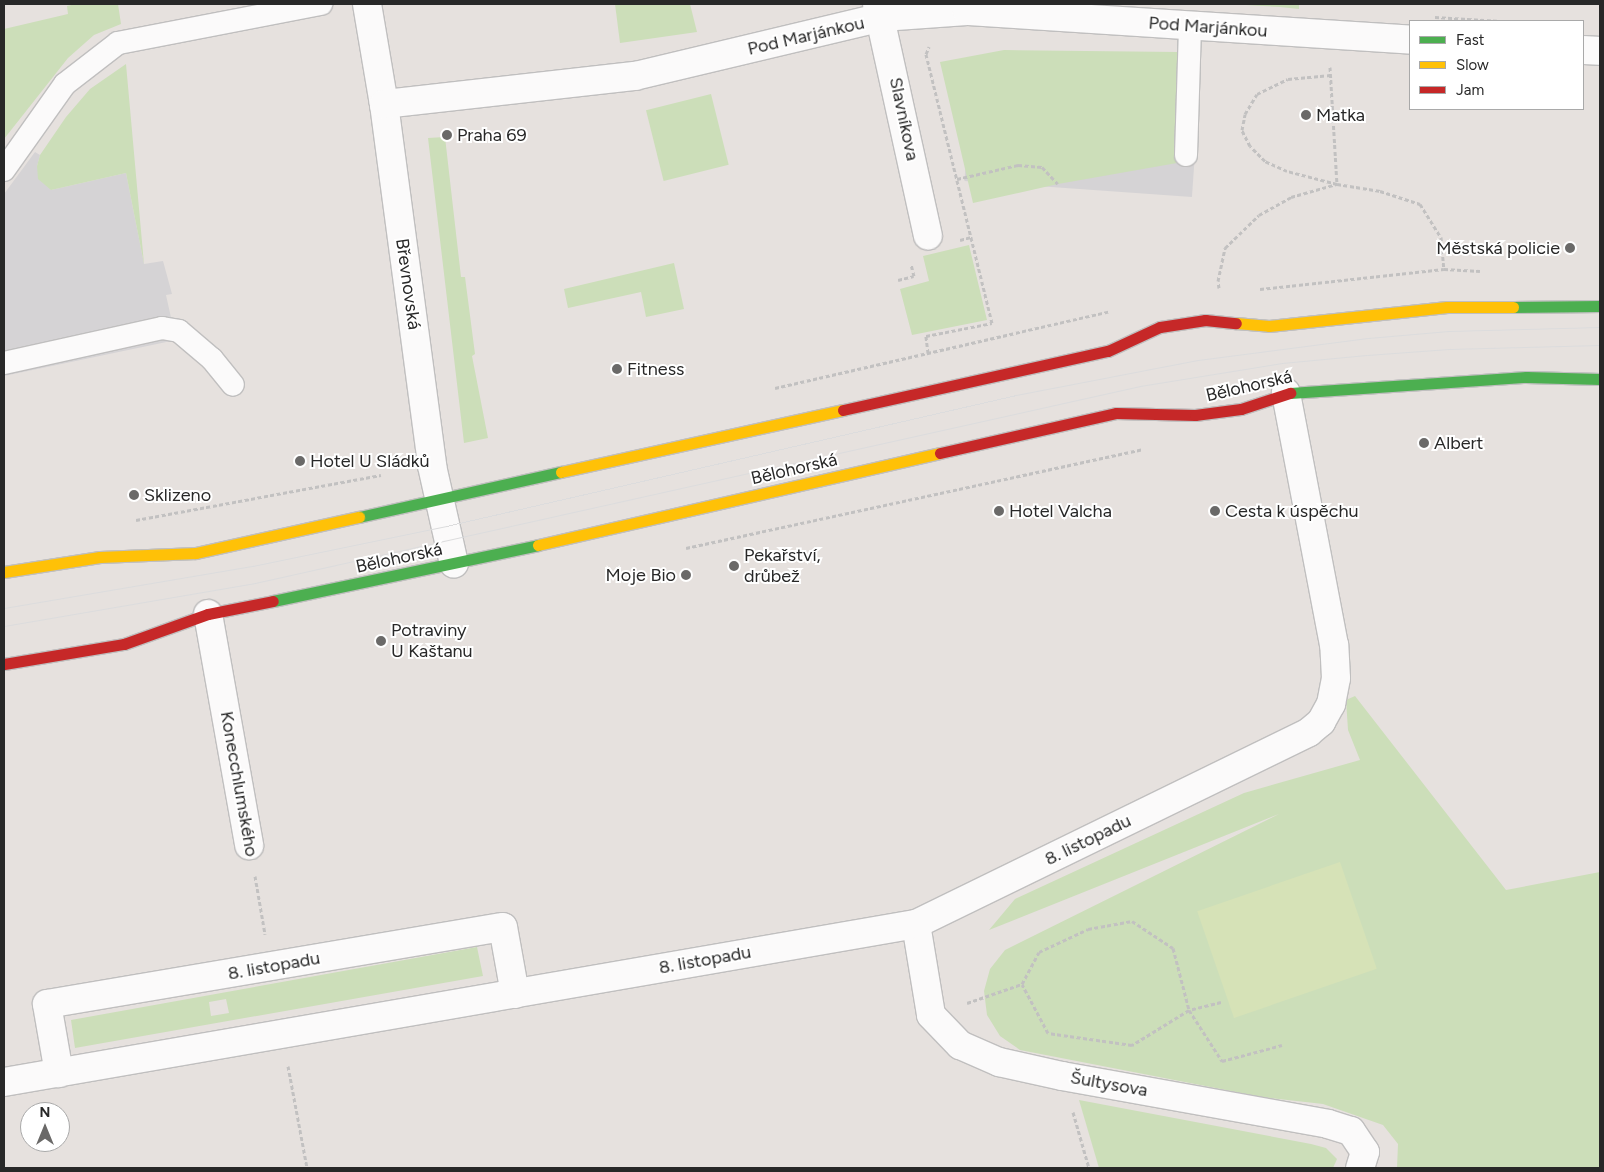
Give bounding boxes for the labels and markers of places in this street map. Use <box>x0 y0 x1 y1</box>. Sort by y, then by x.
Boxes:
place label: Matka <box>1316 104 1365 126</box>
marker: Matka <box>1300 109 1312 121</box>
place label: Praha 69 <box>457 124 527 146</box>
marker: Praha 69 <box>441 129 453 141</box>
place label: Městská policie <box>1436 237 1560 259</box>
marker: Městská policie <box>1564 242 1576 254</box>
place label: Fitness <box>627 358 684 380</box>
marker: Fitness <box>611 363 623 375</box>
place label: Albert <box>1434 432 1483 454</box>
marker: Albert <box>1418 437 1430 449</box>
place label: Hotel U Sládků <box>310 450 430 472</box>
marker: Hotel U Sládků <box>294 455 306 467</box>
place label: Sklizeno <box>144 484 211 506</box>
marker: Sklizeno <box>128 489 140 501</box>
place label: Hotel Valcha <box>1009 500 1112 522</box>
place label: Cesta k úspěchu <box>1225 500 1358 522</box>
marker: Hotel Valcha <box>993 505 1005 517</box>
marker: Cesta k úspěchu <box>1209 505 1221 517</box>
place label: Pekařství, drůbež <box>744 545 821 588</box>
marker: Pekařství, drůbež <box>728 560 740 572</box>
place label: Moje Bio <box>606 564 676 586</box>
marker: Moje Bio <box>680 569 692 581</box>
place label: Potraviny U Kaštanu <box>391 620 473 662</box>
marker: Potraviny U Kaštanu <box>375 635 387 647</box>

